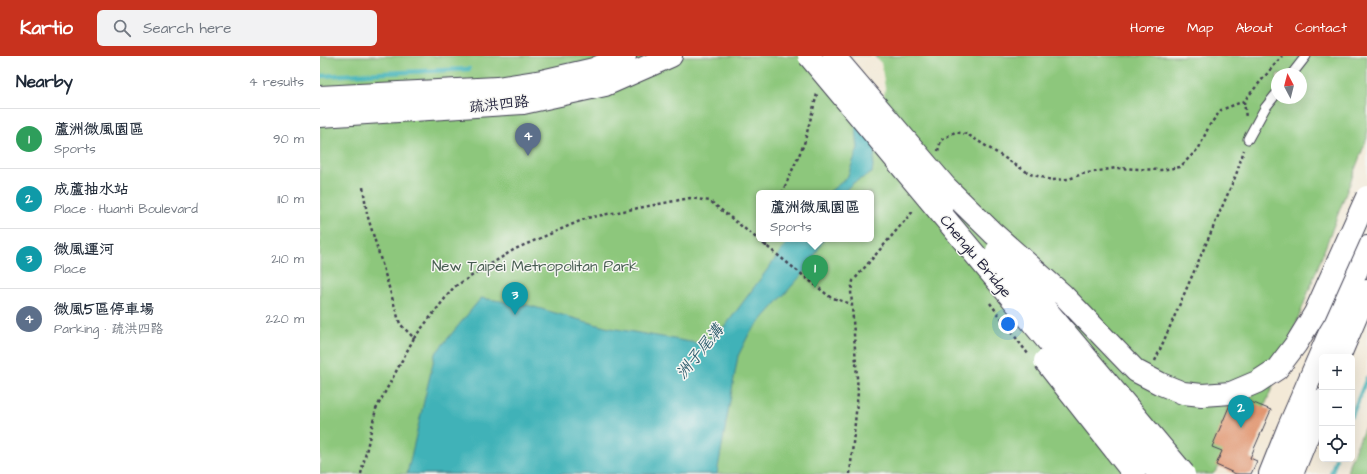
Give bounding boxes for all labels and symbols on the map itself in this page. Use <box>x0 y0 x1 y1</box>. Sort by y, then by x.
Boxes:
north arrow <box>1271 68 1307 104</box>
street label: 疏洪四路 <box>468 91 530 118</box>
pin: 4 <box>515 123 541 156</box>
street label: Chenglu Bridge <box>934 210 1016 303</box>
pin: 1 <box>802 255 828 288</box>
park label: New Taipei Metropolitan Park <box>432 256 638 277</box>
pin: 3 <box>502 282 528 315</box>
your location <box>998 314 1018 334</box>
water label: 洲子尾溝 <box>671 318 730 383</box>
pin: 2 <box>1228 395 1254 428</box>

